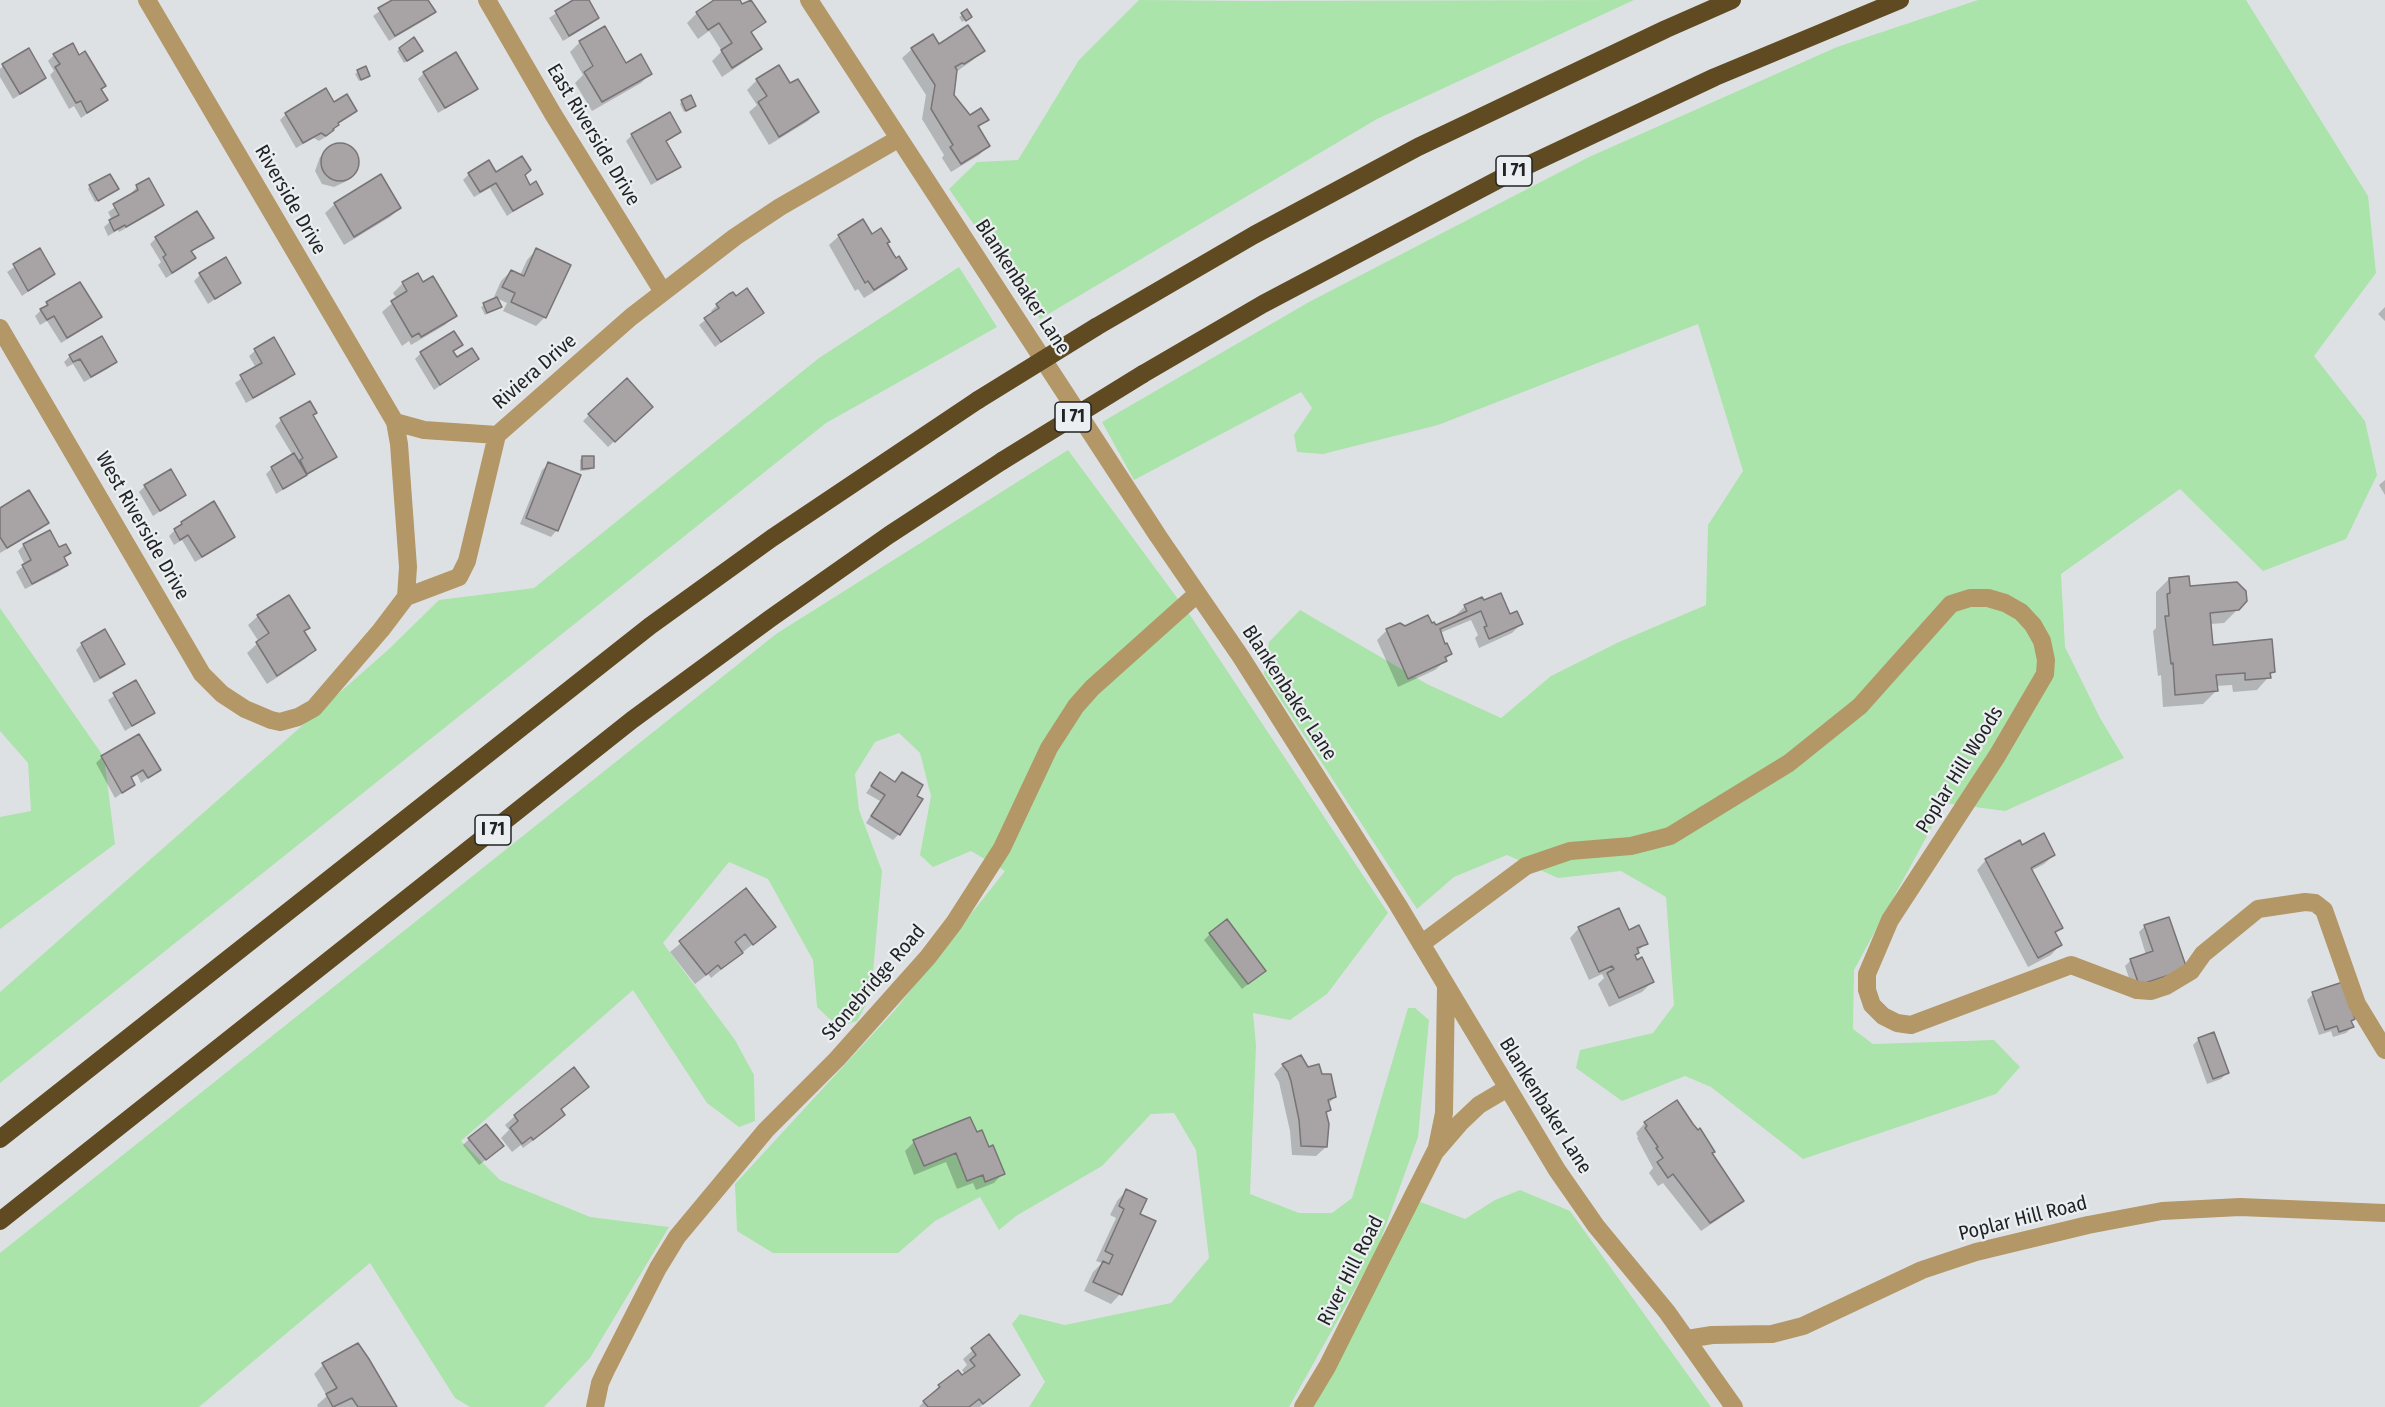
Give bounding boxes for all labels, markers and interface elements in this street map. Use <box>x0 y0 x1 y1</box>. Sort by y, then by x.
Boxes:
street label: East Riverside Drive <box>541 60 645 210</box>
street label: Riverside Drive <box>249 141 331 259</box>
road number: I 71 <box>1496 156 1532 186</box>
street label: Blankenbaker Lane <box>969 215 1075 359</box>
street label: Riviera Drive <box>488 329 582 415</box>
road number: I 71 <box>1055 402 1091 432</box>
street label: West Riverside Drive <box>90 448 194 604</box>
street label: Blankenbaker Lane <box>1236 621 1342 765</box>
street label: Poplar Hill Woods <box>1911 702 2009 838</box>
road number: I 71 <box>475 815 511 845</box>
street label: Stonebridge Road <box>817 920 931 1046</box>
street label: Blankenbaker Lane <box>1494 1034 1596 1178</box>
street label: Poplar Hill Road <box>1956 1191 2090 1247</box>
street label: River Hill Road <box>1313 1212 1389 1330</box>

